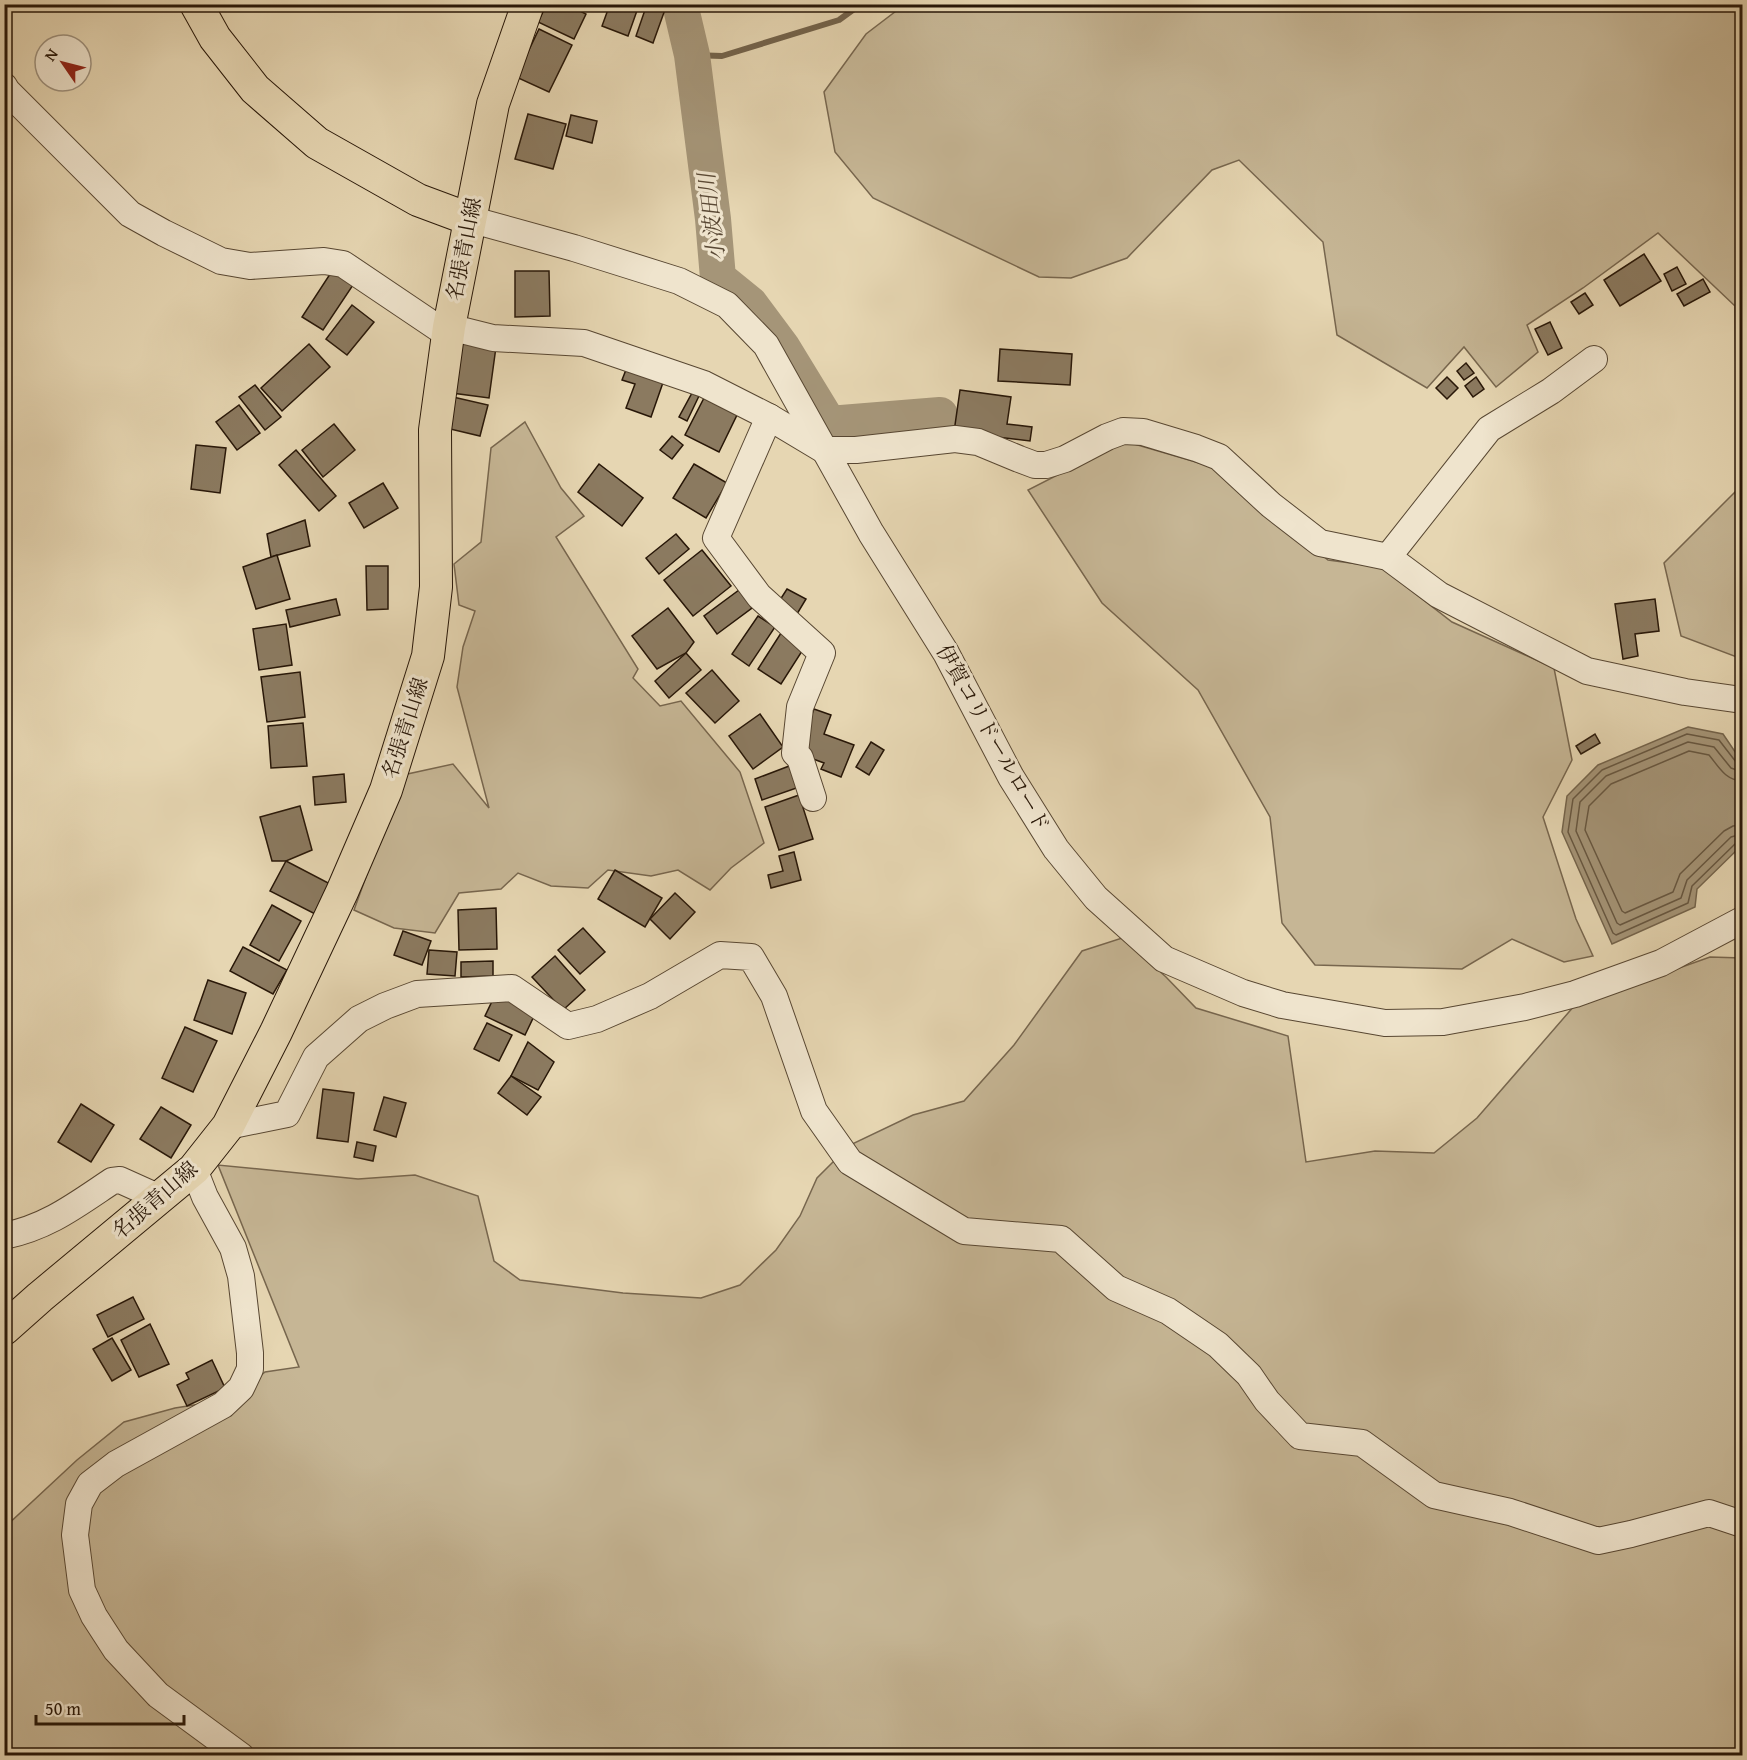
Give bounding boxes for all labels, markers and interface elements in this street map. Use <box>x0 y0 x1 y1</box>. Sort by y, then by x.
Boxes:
north arrow <box>33 33 93 93</box>
text: N <box>38 43 64 66</box>
water label: 小波田川 <box>690 169 732 263</box>
street label: 名張青山線 <box>438 194 489 303</box>
street label: 伊賀コリドールロード <box>929 639 1058 837</box>
street label: 名張青山線 <box>374 673 435 783</box>
street label: 名張青山線 <box>105 1153 204 1246</box>
scale bar <box>36 1688 184 1726</box>
text: 50 m <box>45 1695 81 1722</box>

